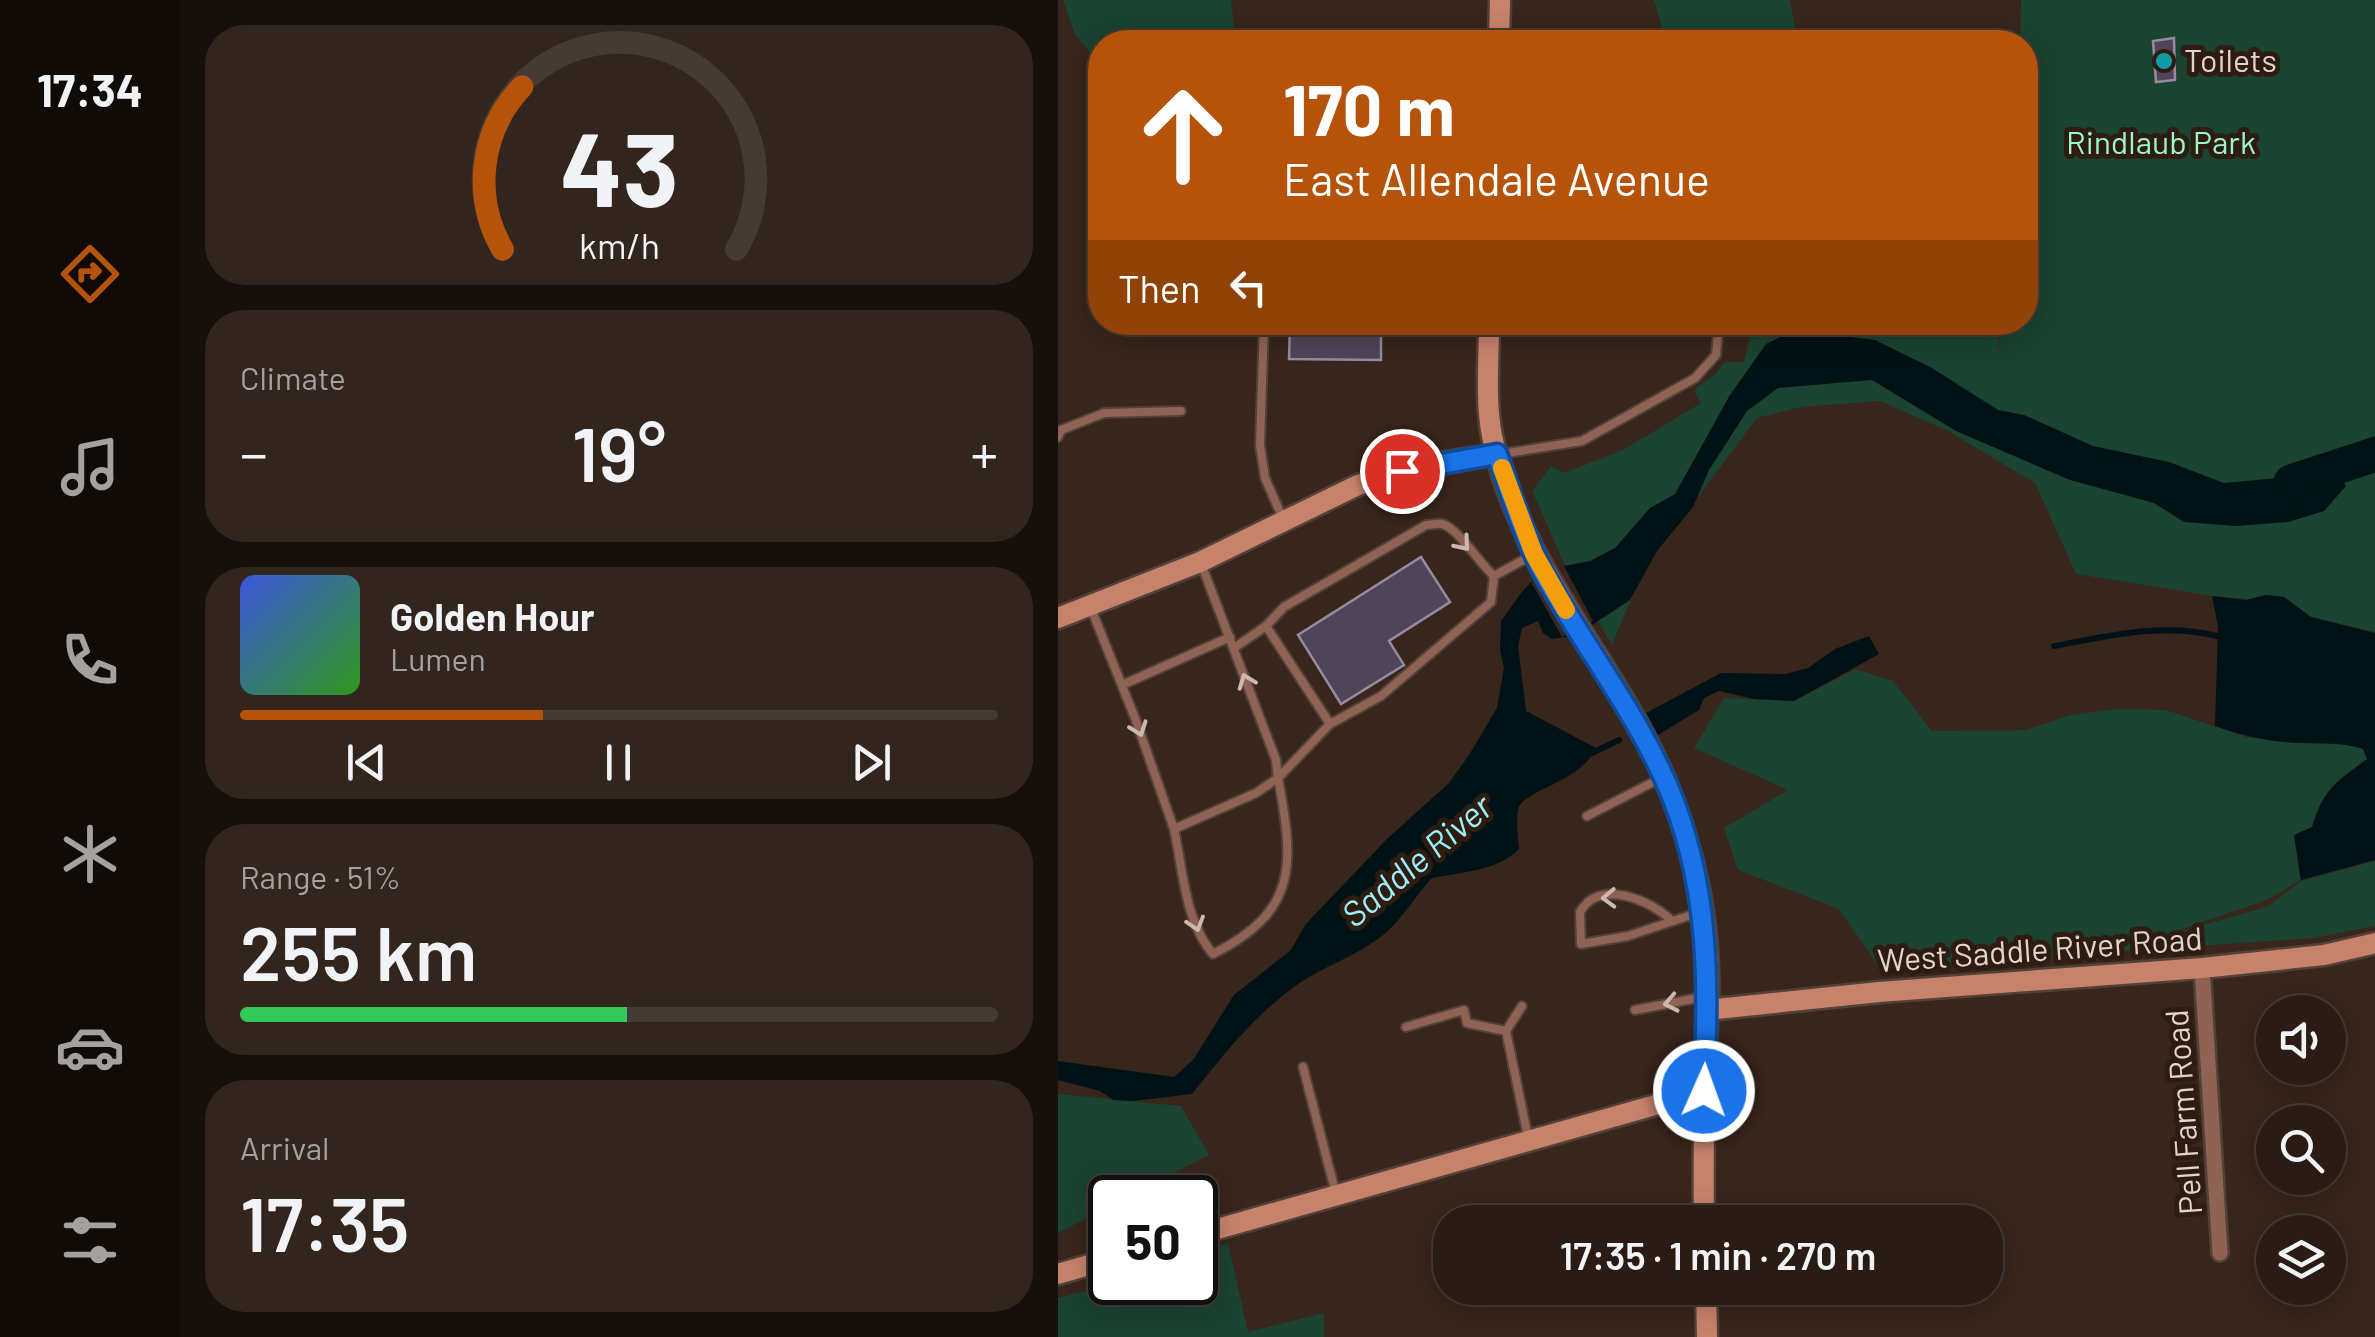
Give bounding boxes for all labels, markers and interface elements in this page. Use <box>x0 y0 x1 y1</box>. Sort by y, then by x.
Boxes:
place label: Toilets <box>2184 40 2277 78</box>
marker: Toilets <box>2153 50 2175 72</box>
text: 17:34 <box>37 62 143 116</box>
text: 170 m <box>1283 66 1455 150</box>
icon: ahead <box>1118 70 1248 200</box>
text: 43 <box>559 103 679 228</box>
park label: Rindlaub Park <box>2066 122 2256 160</box>
text: East Allendale Avenue <box>1283 151 1710 205</box>
text: km/h <box>579 223 659 266</box>
icon: directions <box>55 239 125 309</box>
icon: left <box>1221 260 1276 315</box>
text: Then <box>1118 265 1201 311</box>
text: Climate <box>240 358 346 396</box>
text: 19° <box>572 407 666 497</box>
text: − <box>240 419 268 485</box>
text: + <box>970 419 998 485</box>
pin <box>1360 429 1445 514</box>
icon: music <box>55 432 125 502</box>
icon: arrive <box>1375 444 1430 499</box>
one-way arrow <box>1451 532 1469 550</box>
text: Golden Hour <box>390 593 595 639</box>
icon: phone <box>55 625 125 695</box>
text: Lumen <box>390 639 486 677</box>
one-way arrow <box>1238 673 1258 690</box>
one-way arrow <box>1127 720 1148 737</box>
icon: previous <box>339 735 394 790</box>
icon: pause <box>591 735 646 790</box>
icon: next <box>844 735 899 790</box>
water label: Saddle River <box>1332 783 1501 935</box>
icon: climate <box>55 819 125 889</box>
text: Range · 51% <box>240 857 401 895</box>
one-way arrow <box>1601 887 1617 908</box>
text: 255 km <box>240 906 477 996</box>
one-way arrow <box>1184 915 1205 932</box>
street label: West Saddle River Road <box>1876 918 2204 978</box>
one-way arrow <box>1663 992 1680 1013</box>
map controls <box>2256 995 2346 1305</box>
button: sound <box>2256 995 2346 1085</box>
street label: Pell Farm Road <box>2156 1008 2208 1216</box>
icon: car <box>55 1012 125 1082</box>
position arrow <box>1652 1039 1756 1143</box>
button: search <box>2256 1105 2346 1195</box>
text: Arrival <box>240 1128 329 1166</box>
speed limit sign: 50 <box>1088 1175 1218 1305</box>
text: 17:35 <box>240 1177 409 1267</box>
icon: filters <box>55 1205 125 1275</box>
button: layers <box>2256 1215 2346 1305</box>
text: 17:35 · 1 min · 270 m <box>1560 1232 1876 1278</box>

